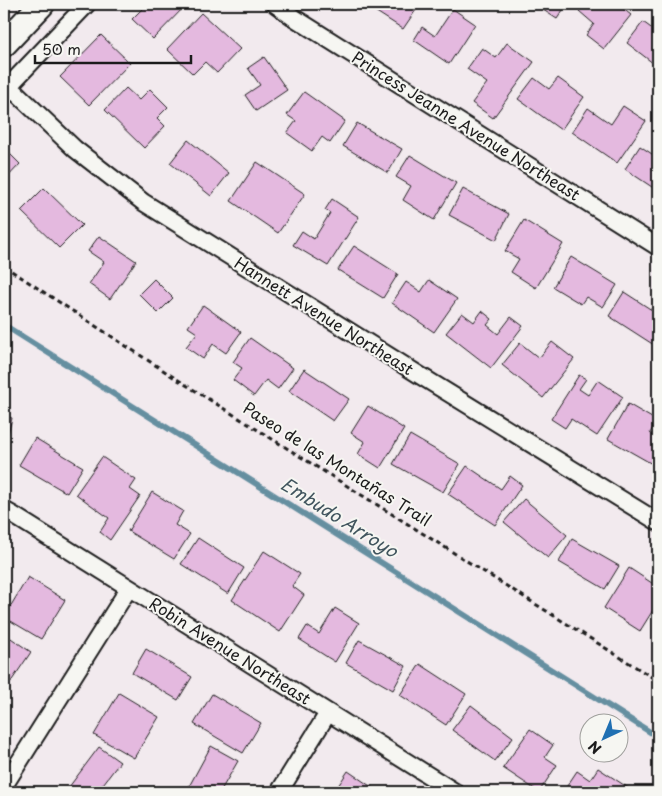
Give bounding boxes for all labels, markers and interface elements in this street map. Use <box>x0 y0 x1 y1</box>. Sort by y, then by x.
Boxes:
scale bar <box>35 32 191 64</box>
text: 50 m <box>42 37 81 60</box>
street label: Princess Jeanne Avenue Northeast <box>348 45 585 206</box>
street label: Hannett Avenue Northeast <box>230 250 419 380</box>
street label: Paseo de las Montañas Trail <box>239 395 436 531</box>
water label: Embudo Arroyo <box>276 470 404 564</box>
street label: Robin Avenue Northeast <box>145 591 316 710</box>
north arrow <box>580 714 630 764</box>
text: N <box>583 736 606 759</box>

